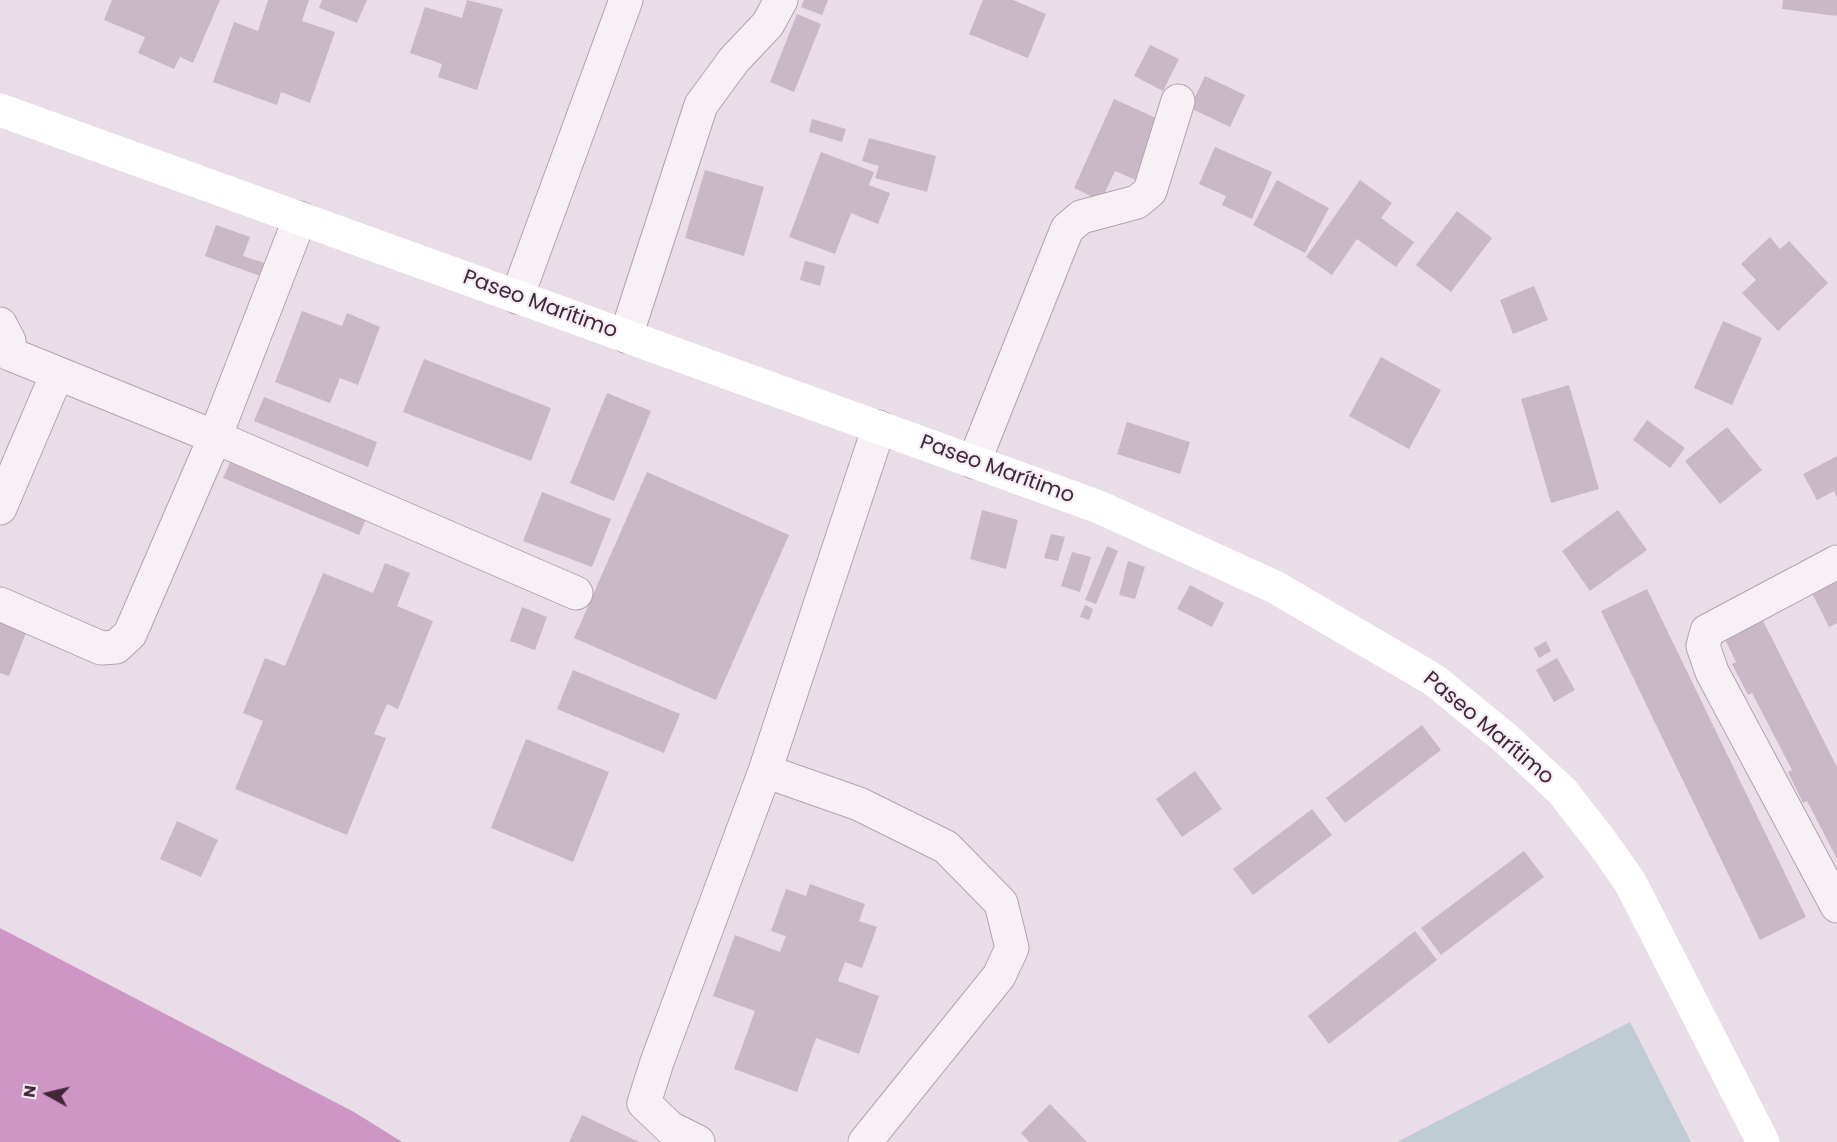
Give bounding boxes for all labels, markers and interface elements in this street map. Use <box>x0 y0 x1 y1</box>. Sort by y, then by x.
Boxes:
street label: Paseo Marítimo <box>459 265 621 345</box>
street label: Paseo Marítimo <box>916 430 1078 510</box>
street label: Paseo Marítimo <box>1418 667 1558 791</box>
north arrow <box>18 1064 78 1124</box>
text: N <box>17 1084 42 1099</box>

